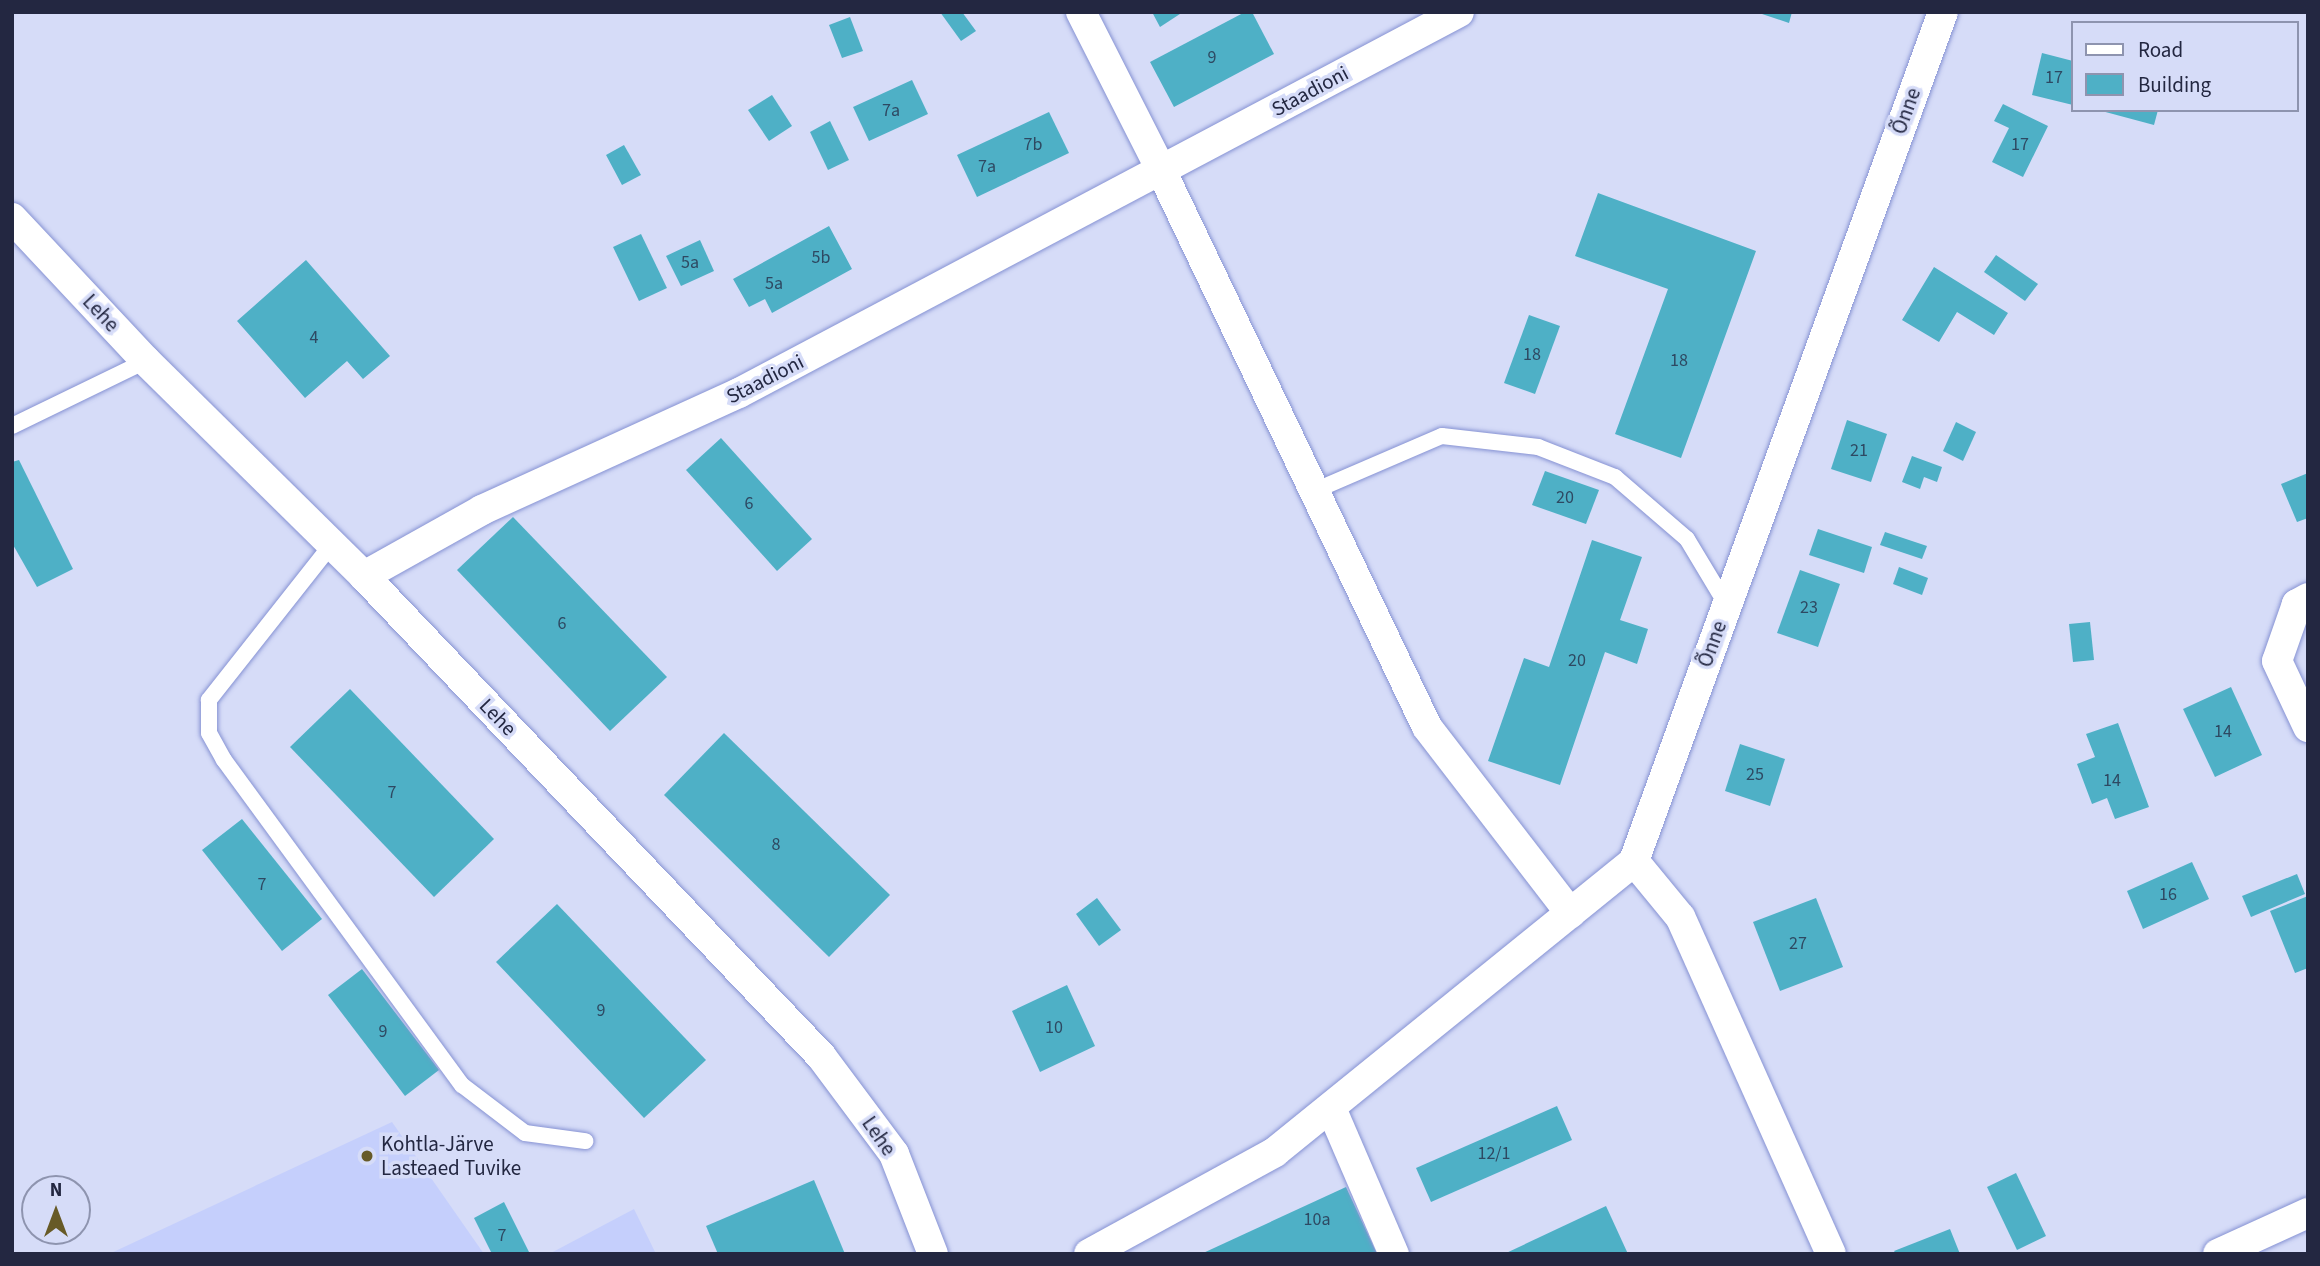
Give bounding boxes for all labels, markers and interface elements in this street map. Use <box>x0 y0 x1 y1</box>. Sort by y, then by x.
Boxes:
legend <box>2072 21 2299 112</box>
text: Road <box>2138 35 2183 65</box>
house number: 9 <box>1208 47 1216 69</box>
street label: Staadioni <box>1267 60 1353 122</box>
house number: 17 <box>2045 67 2063 89</box>
text: Building <box>2138 70 2211 100</box>
street label: Õnne <box>1886 84 1926 138</box>
house number: 7a <box>882 100 900 122</box>
house number: 7b <box>1024 134 1042 156</box>
house number: 17 <box>2011 134 2029 156</box>
house number: 7a <box>978 156 996 178</box>
house number: 5b <box>812 247 830 269</box>
house number: 5a <box>681 252 699 274</box>
house number: 5a <box>765 273 783 295</box>
street label: Lehe <box>77 289 125 337</box>
house number: 4 <box>310 327 318 349</box>
house number: 18 <box>1523 344 1541 366</box>
street label: Staadioni <box>722 349 808 409</box>
house number: 18 <box>1670 350 1688 372</box>
house number: 21 <box>1850 440 1868 462</box>
house number: 20 <box>1556 487 1574 509</box>
house number: 6 <box>745 493 753 515</box>
house number: 23 <box>1800 597 1818 619</box>
house number: 6 <box>558 613 566 635</box>
street label: Õnne <box>1692 617 1732 671</box>
house number: 20 <box>1568 650 1586 672</box>
street label: Lehe <box>474 693 522 741</box>
house number: 14 <box>2214 721 2232 743</box>
house number: 25 <box>1746 764 1764 786</box>
house number: 14 <box>2103 770 2121 792</box>
house number: 7 <box>388 782 396 804</box>
house number: 8 <box>772 834 780 856</box>
house number: 7 <box>258 874 266 896</box>
house number: 16 <box>2159 884 2177 906</box>
house number: 27 <box>1789 933 1807 955</box>
house number: 9 <box>597 1000 605 1022</box>
house number: 10 <box>1045 1017 1063 1039</box>
house number: 9 <box>379 1021 387 1043</box>
street label: Lehe <box>857 1111 901 1161</box>
place label: Kohtla-Järve Lasteaed Tuvike <box>381 1131 521 1181</box>
house number: 12/1 <box>1477 1143 1511 1165</box>
marker: Kohtla-Järve Lasteaed Tuvike <box>359 1148 375 1164</box>
north arrow <box>21 1175 91 1245</box>
text: N <box>50 1177 62 1204</box>
house number: 10a <box>1304 1209 1330 1231</box>
house number: 7 <box>498 1225 506 1247</box>

